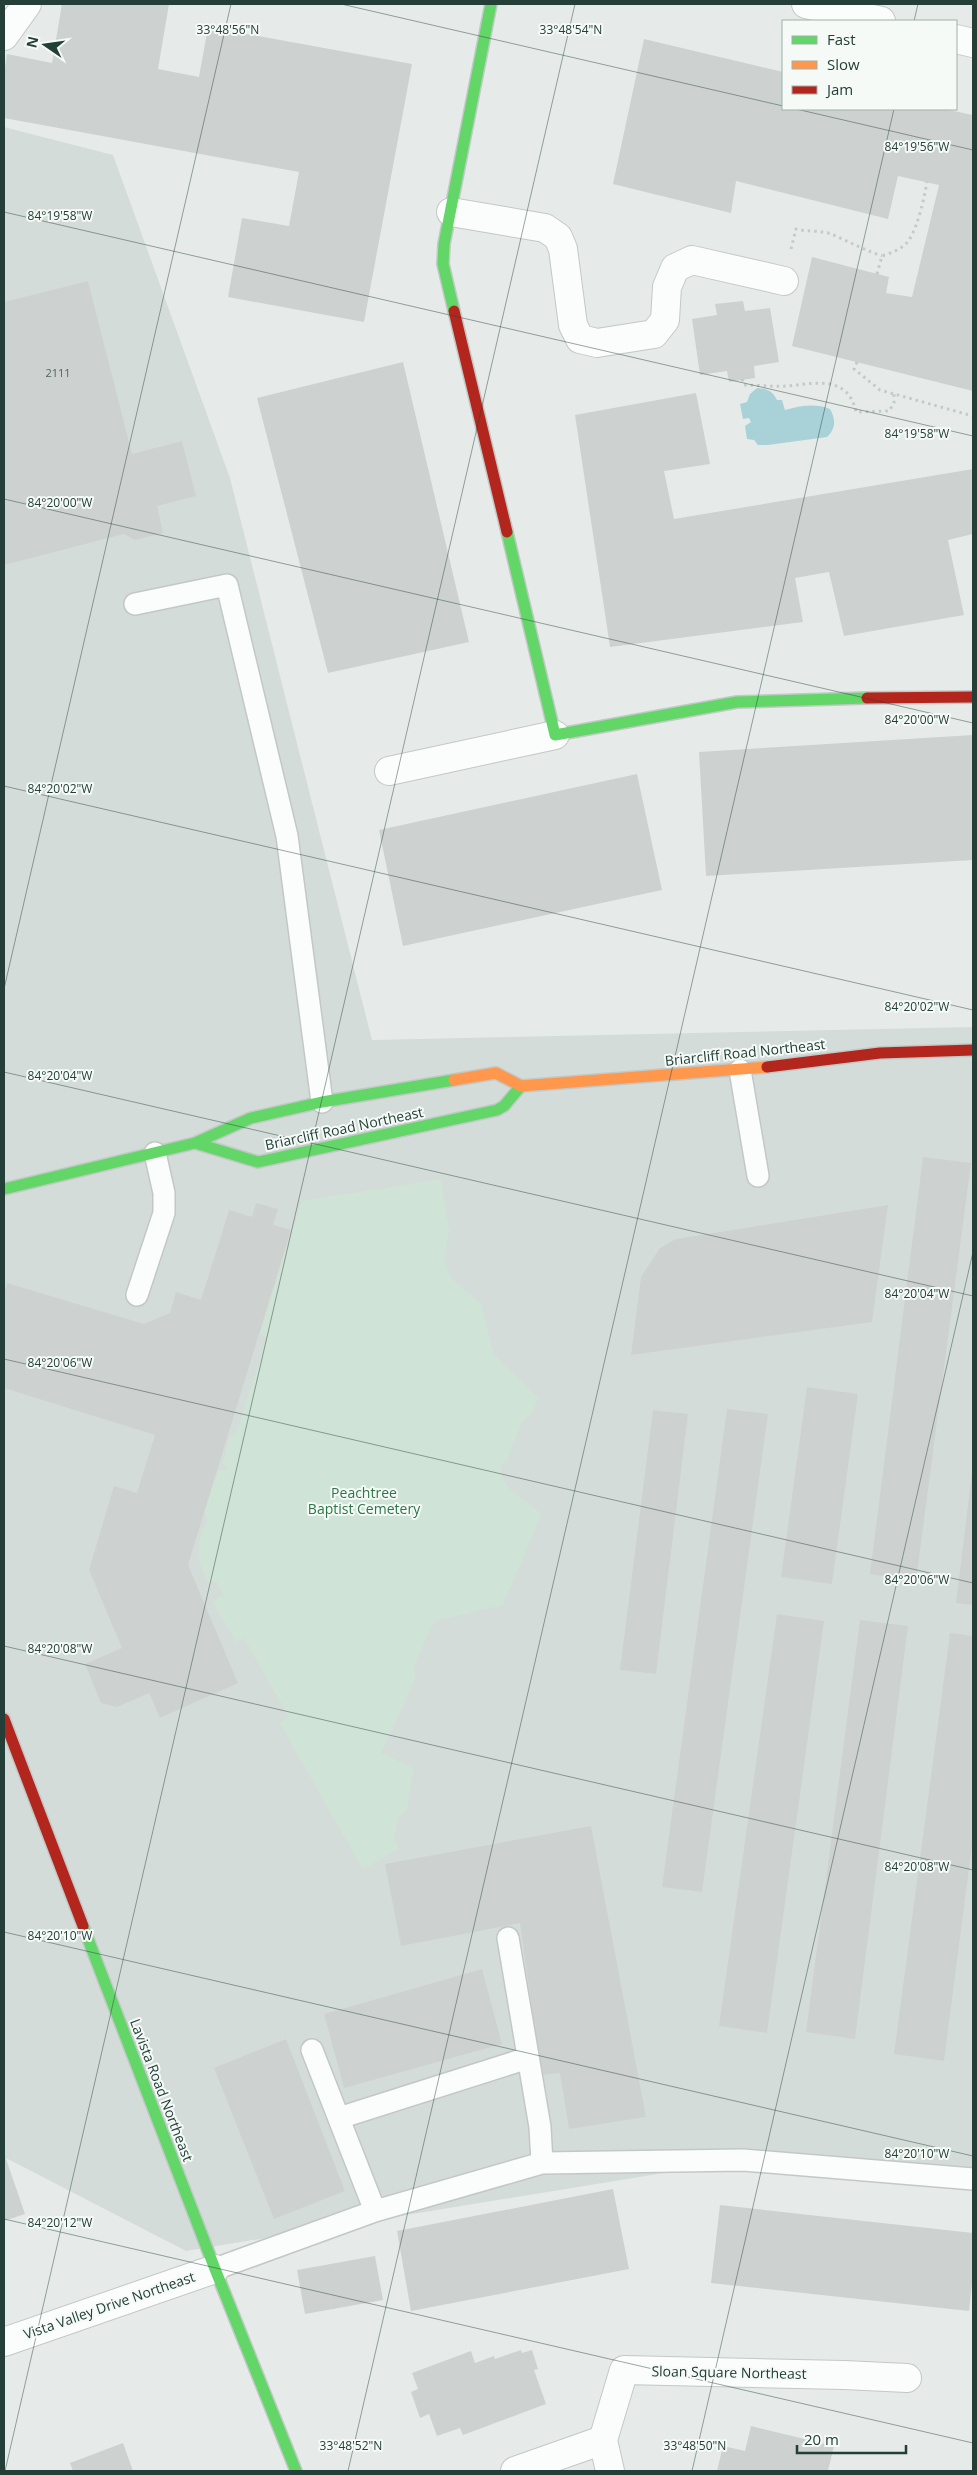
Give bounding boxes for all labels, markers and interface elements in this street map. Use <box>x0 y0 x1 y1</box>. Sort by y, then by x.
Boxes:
north arrow <box>20 20 70 70</box>
legend <box>782 20 957 110</box>
text: 33°48'56"N <box>197 21 259 38</box>
text: 33°48'54"N <box>540 21 602 38</box>
text: Fast <box>827 29 856 49</box>
text: N <box>21 34 42 50</box>
text: Slow <box>827 54 860 74</box>
text: Jam <box>825 79 853 99</box>
text: 84°19'56"W <box>885 138 949 155</box>
text: 84°19'58"W <box>28 207 92 224</box>
house number: 2111 <box>45 365 71 380</box>
text: 84°19'58"W <box>885 425 949 442</box>
text: 84°20'00"W <box>28 494 92 511</box>
text: 84°20'00"W <box>885 711 949 728</box>
text: 84°20'02"W <box>28 780 92 797</box>
text: 84°20'02"W <box>885 998 949 1015</box>
street label: Briarcliff Road Northeast <box>664 1034 826 1070</box>
text: 84°20'04"W <box>28 1067 92 1084</box>
street label: Briarcliff Road Northeast <box>263 1102 425 1154</box>
text: 84°20'04"W <box>885 1285 949 1302</box>
text: 84°20'06"W <box>28 1354 92 1371</box>
park label: Peachtree Baptist Cemetery <box>308 1483 421 1518</box>
text: 84°20'06"W <box>885 1571 949 1588</box>
text: 84°20'08"W <box>28 1640 92 1657</box>
text: 84°20'08"W <box>885 1858 949 1875</box>
text: 84°20'10"W <box>28 1927 92 1944</box>
street label: Lavista Road Northeast <box>126 2016 198 2164</box>
text: 84°20'10"W <box>885 2145 949 2162</box>
text: 84°20'12"W <box>28 2214 92 2231</box>
street label: Vista Valley Drive Northeast <box>21 2267 197 2343</box>
street label: Sloan Square Northeast <box>651 2361 807 2383</box>
scale bar <box>797 2422 906 2454</box>
text: 20 m <box>804 2429 839 2449</box>
text: 33°48'52"N <box>320 2437 382 2454</box>
text: 33°48'50"N <box>664 2437 726 2454</box>

